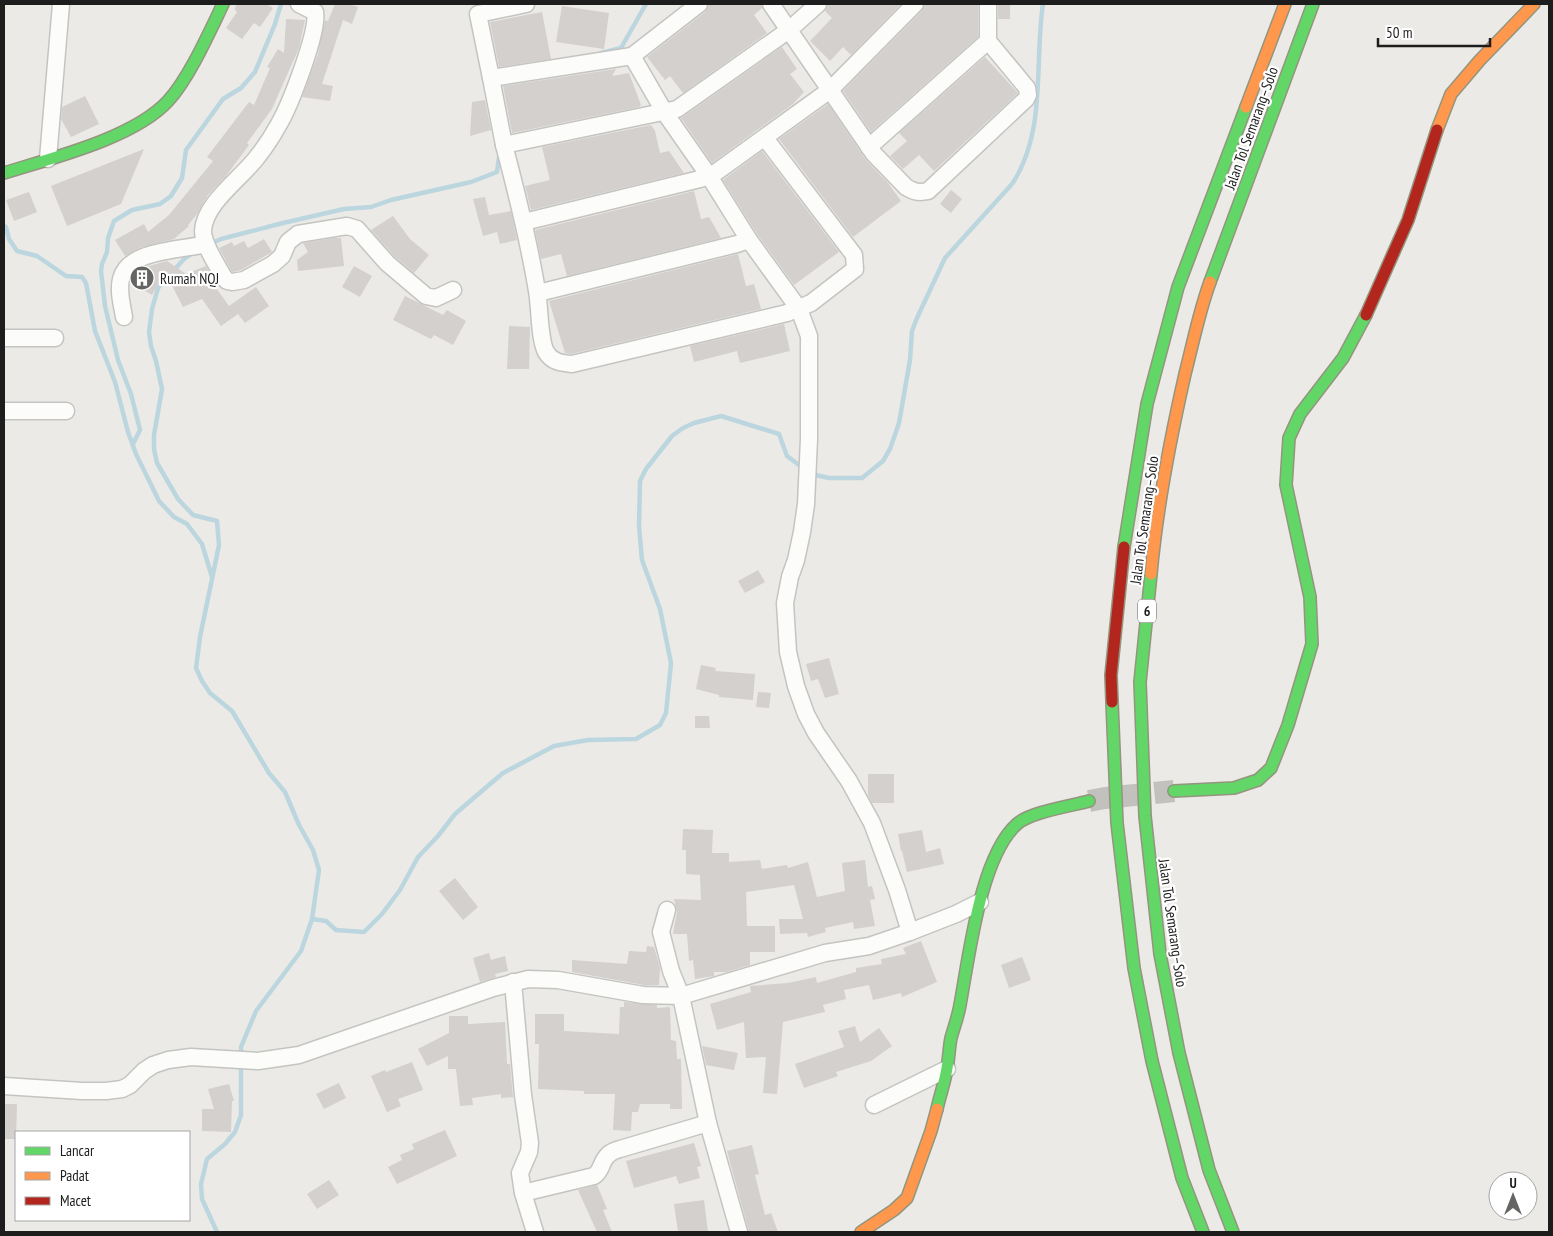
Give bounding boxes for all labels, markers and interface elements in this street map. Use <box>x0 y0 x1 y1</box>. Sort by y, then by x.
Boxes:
scale bar <box>1378 15 1490 47</box>
text: 50 m <box>1386 23 1412 42</box>
street label: Jalan Tol Semarang–Solo <box>1220 64 1282 193</box>
building icon: Rumah NQJ <box>129 265 155 291</box>
place label: Rumah NQJ <box>160 269 219 288</box>
street label: Jalan Tol Semarang–Solo <box>1125 455 1162 586</box>
road number: 6 <box>1138 600 1156 622</box>
street label: Jalan Tol Semarang–Solo <box>1154 857 1191 988</box>
legend <box>15 1131 190 1221</box>
text: Lancar <box>60 1141 95 1160</box>
text: Padat <box>60 1166 89 1185</box>
north arrow <box>1488 1171 1538 1221</box>
text: U <box>1509 1174 1517 1192</box>
text: Macet <box>60 1191 91 1210</box>

